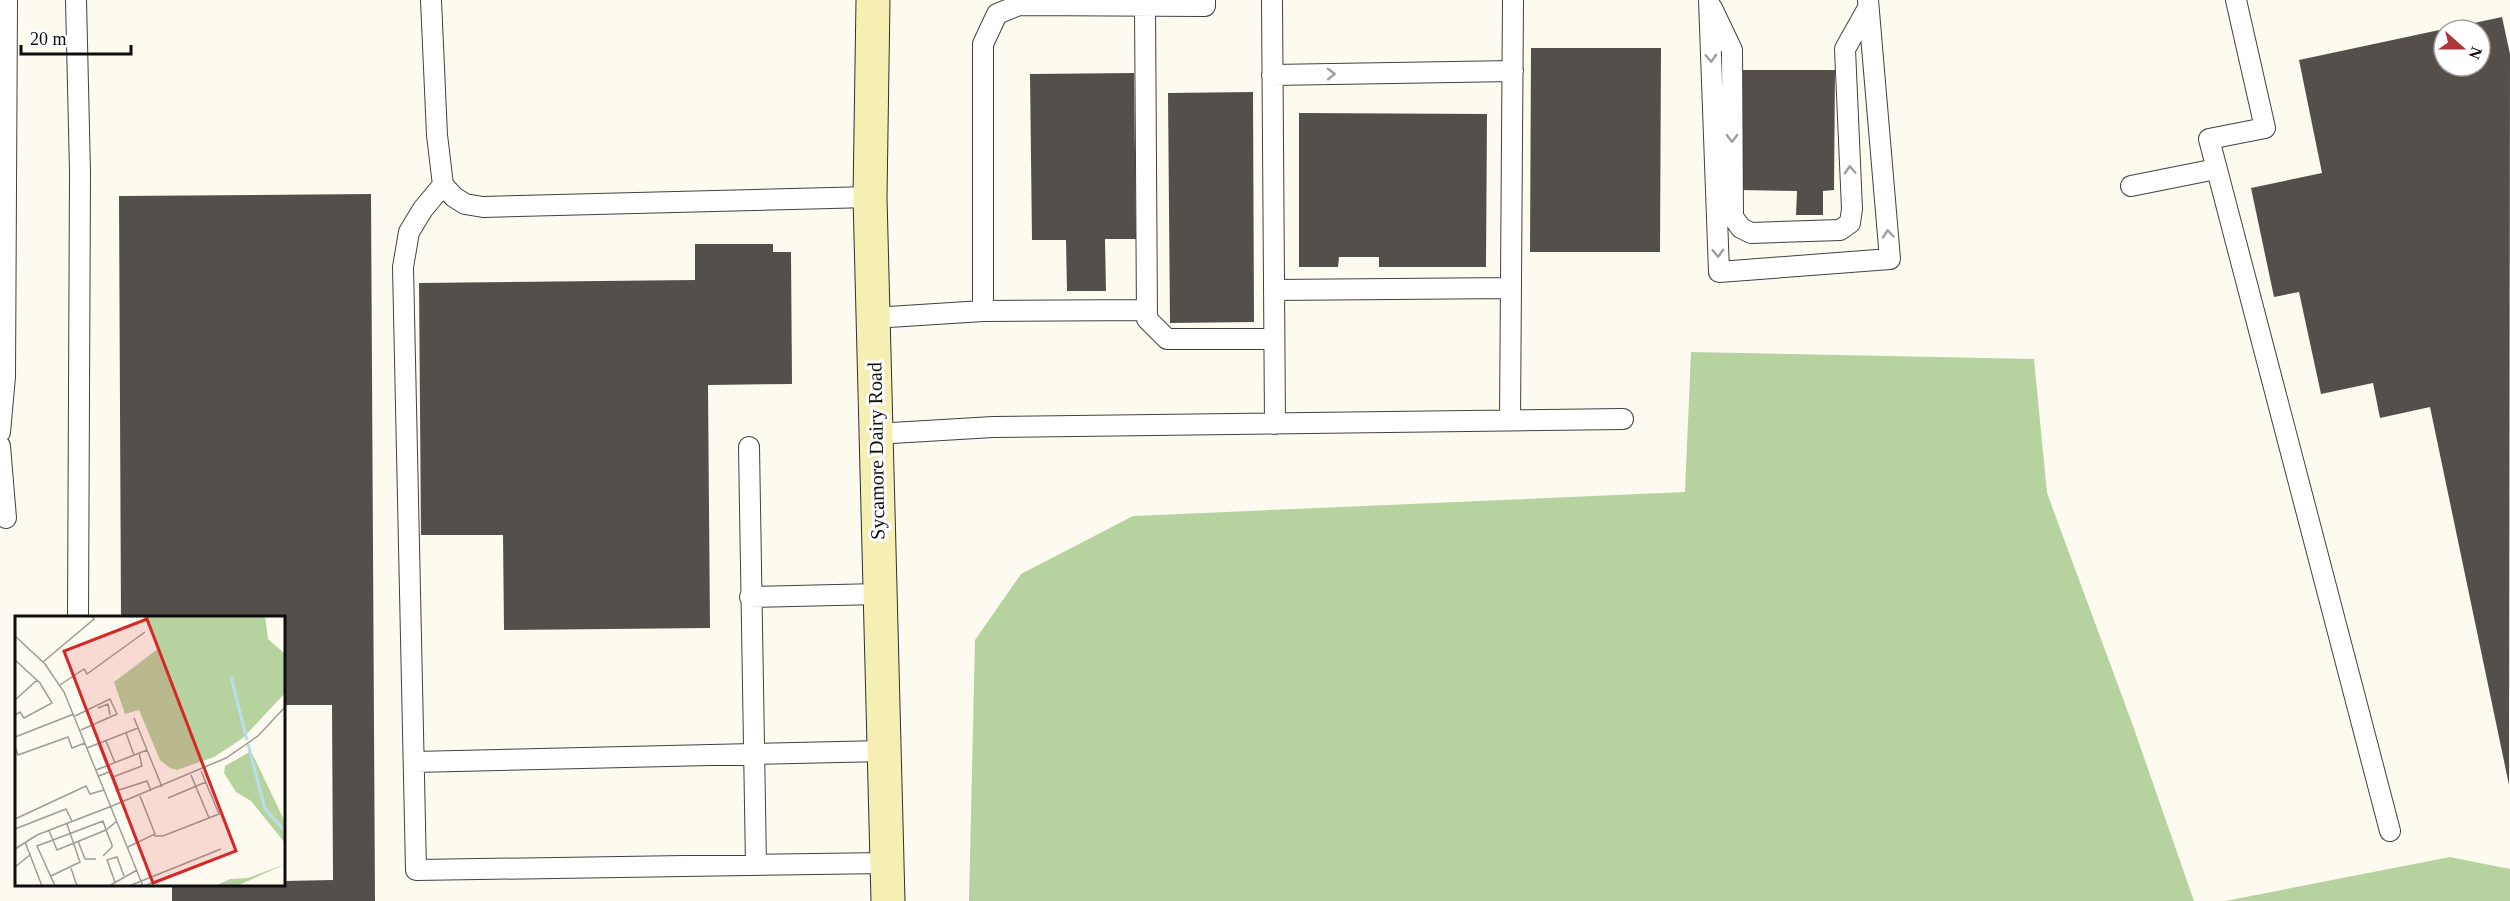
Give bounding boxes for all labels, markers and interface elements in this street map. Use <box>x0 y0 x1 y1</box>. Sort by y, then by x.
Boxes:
scale bar <box>21 18 130 56</box>
north arrow <box>2432 18 2492 78</box>
text: 20 m <box>30 29 67 49</box>
text: N <box>2465 45 2486 62</box>
one-way arrow <box>1704 54 1717 63</box>
one-way arrow <box>1326 68 1335 81</box>
one-way arrow <box>1726 133 1738 142</box>
one-way arrow <box>1844 165 1857 174</box>
one-way arrow <box>1882 229 1895 238</box>
one-way arrow <box>1712 249 1724 258</box>
street label: Sycamore Dairy Road <box>863 362 890 540</box>
inset map <box>15 616 285 886</box>

